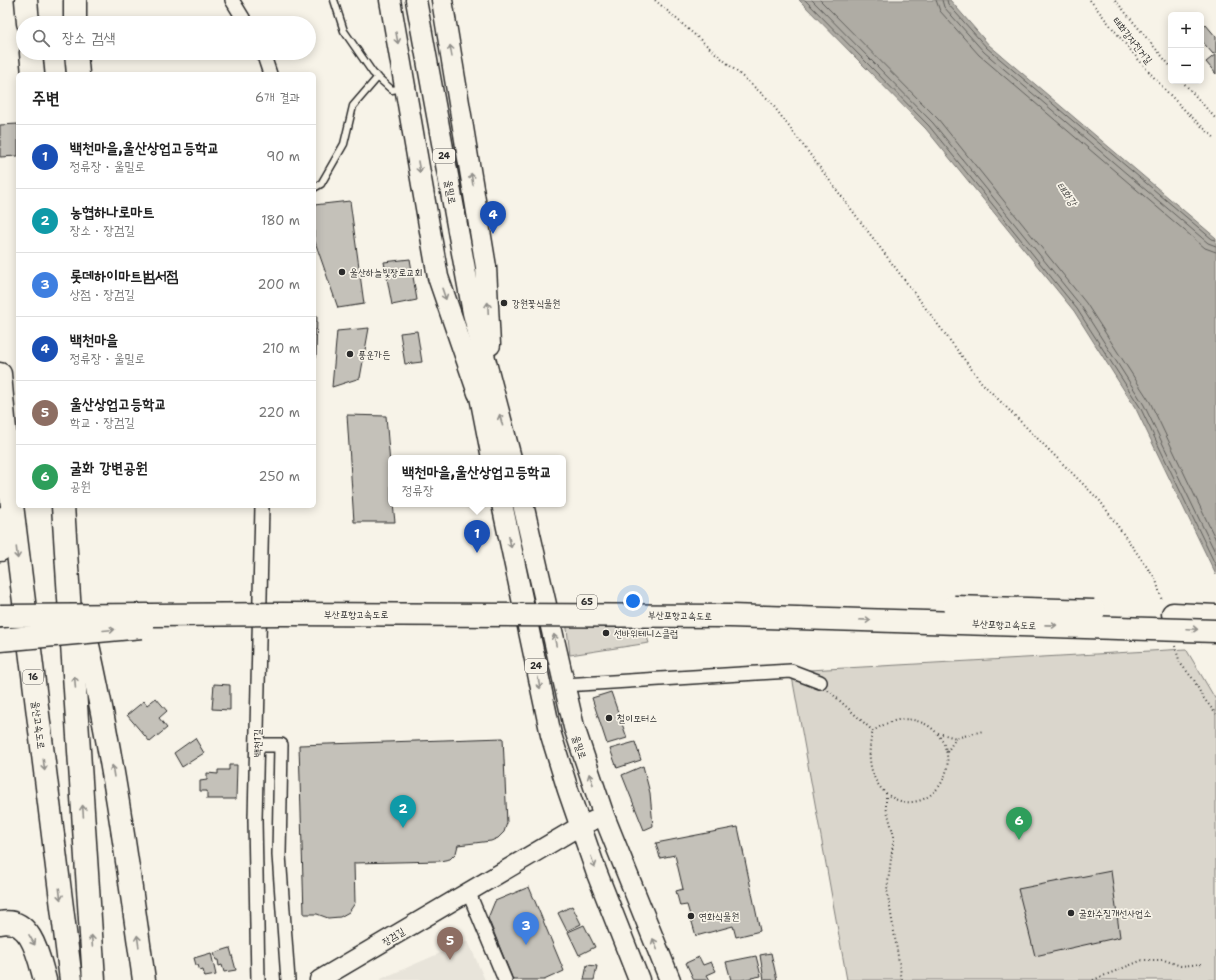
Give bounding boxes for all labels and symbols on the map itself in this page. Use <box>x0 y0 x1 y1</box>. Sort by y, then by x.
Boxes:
street label: 태화강자전거길 <box>1110 14 1155 66</box>
one-way arrow <box>393 32 401 45</box>
one-way arrow <box>447 45 455 58</box>
road number: 24 <box>433 149 455 163</box>
one-way arrow <box>415 160 423 173</box>
one-way arrow <box>468 173 476 186</box>
street label: 울밀로 <box>442 179 459 205</box>
water label: 태화강 <box>1053 179 1081 210</box>
pin: 4 <box>480 201 506 234</box>
place label: 울산하늘빛장로교회 <box>350 266 422 279</box>
marker: 울산하늘빛장로교회 <box>337 267 347 277</box>
one-way arrow <box>441 287 449 299</box>
place label: 강원꽃식물원 <box>512 297 560 310</box>
marker: 강원꽃식물원 <box>499 298 509 308</box>
one-way arrow <box>485 302 492 315</box>
place label: 풍운가든 <box>358 348 390 361</box>
marker: 풍운가든 <box>345 349 355 359</box>
one-way arrow <box>497 414 504 427</box>
pin: 1 <box>464 520 490 553</box>
one-way arrow <box>507 535 515 548</box>
one-way arrow <box>14 546 21 559</box>
your location <box>623 591 643 611</box>
road number: 65 <box>577 595 597 609</box>
street label: 부산포항고속도로 <box>324 608 388 621</box>
street label: 부산포항고속도로 <box>648 608 712 623</box>
one-way arrow <box>858 616 871 624</box>
street label: 부산포항고속도로 <box>972 617 1036 632</box>
one-way arrow <box>1044 621 1057 629</box>
one-way arrow <box>1185 626 1198 633</box>
one-way arrow <box>102 627 115 634</box>
place label: 선바위테니스클럽 <box>614 627 678 640</box>
marker: 선바위테니스클럽 <box>601 628 611 638</box>
one-way arrow <box>551 634 559 647</box>
road number: 24 <box>525 659 547 673</box>
road number: 16 <box>23 670 43 684</box>
one-way arrow <box>71 676 78 689</box>
one-way arrow <box>536 676 544 689</box>
street label: 울산고속도로 <box>29 700 48 750</box>
place label: 철이모터스 <box>617 712 657 725</box>
marker: 철이모터스 <box>604 713 614 723</box>
street label: 백천1길 <box>251 729 264 757</box>
street label: 울밀로 <box>570 734 589 761</box>
one-way arrow <box>40 758 48 771</box>
one-way arrow <box>109 765 117 778</box>
one-way arrow <box>587 773 594 786</box>
pin: 2 <box>390 795 416 828</box>
one-way arrow <box>80 805 87 818</box>
pin: 6 <box>1006 807 1032 840</box>
one-way arrow <box>590 856 598 868</box>
one-way arrow <box>56 887 64 900</box>
place label: 굴화수질개선사업소 <box>1079 907 1151 920</box>
marker: 굴화수질개선사업소 <box>1066 908 1076 918</box>
place label: 연화식물원 <box>699 910 739 923</box>
marker: 연화식물원 <box>686 911 696 921</box>
pin: 3 <box>513 912 539 945</box>
street label: 장검길 <box>380 925 407 948</box>
pin: 5 <box>437 927 463 960</box>
one-way arrow <box>28 934 36 946</box>
one-way arrow <box>88 935 95 948</box>
one-way arrow <box>134 935 142 948</box>
one-way arrow <box>651 938 659 950</box>

